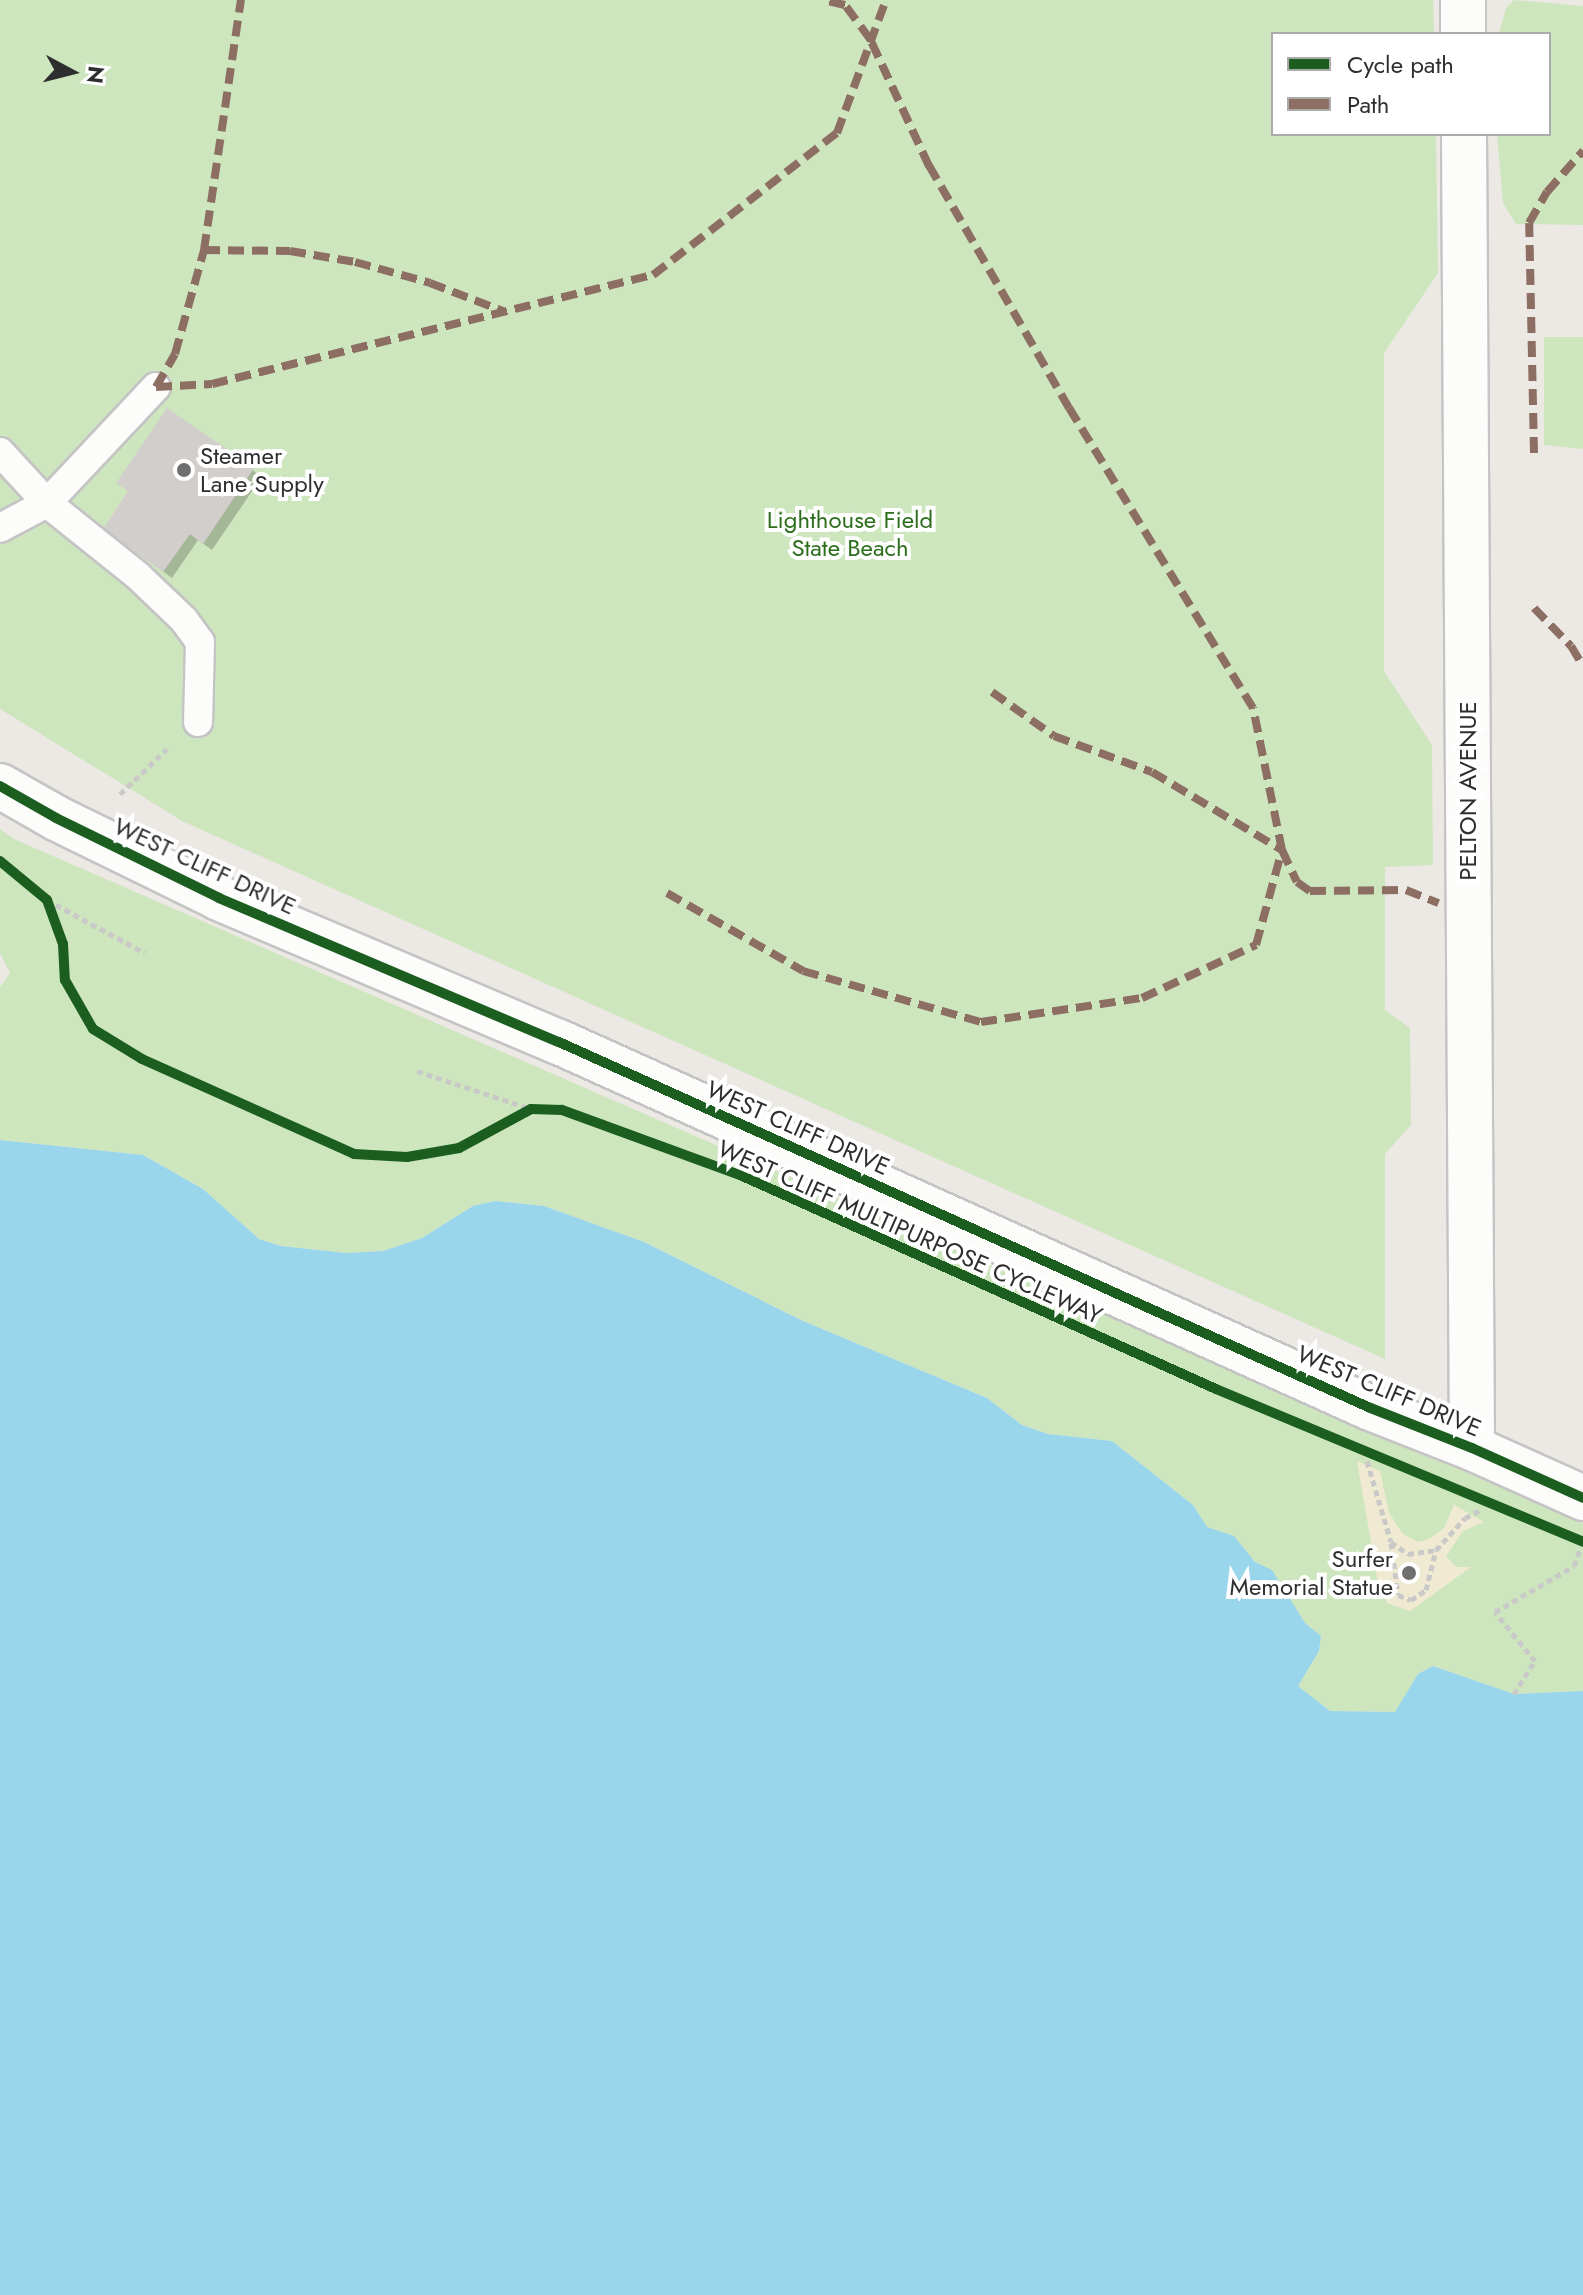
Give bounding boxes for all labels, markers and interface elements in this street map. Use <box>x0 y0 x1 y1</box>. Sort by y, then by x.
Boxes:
north arrow <box>32 32 112 112</box>
legend <box>1271 32 1551 136</box>
text: Cycle path <box>1347 47 1454 82</box>
text: N <box>79 64 113 86</box>
text: Path <box>1347 87 1389 122</box>
place label: Steamer Lane Supply <box>200 442 324 498</box>
marker: Steamer Lane Supply <box>175 461 193 479</box>
park label: Lighthouse Field State Beach <box>767 506 933 562</box>
street label: PELTON AVENUE <box>1454 701 1482 881</box>
street label: WEST CLIFF DRIVE <box>109 811 301 921</box>
street label: WEST CLIFF DRIVE <box>702 1075 894 1181</box>
street label: WEST CLIFF MULTIPURPOSE CYCLEWAY <box>713 1134 1107 1330</box>
street label: WEST CLIFF DRIVE <box>1292 1339 1486 1443</box>
place label: Surfer Memorial Statue <box>1229 1545 1393 1601</box>
marker: Surfer Memorial Statue <box>1400 1564 1418 1582</box>

